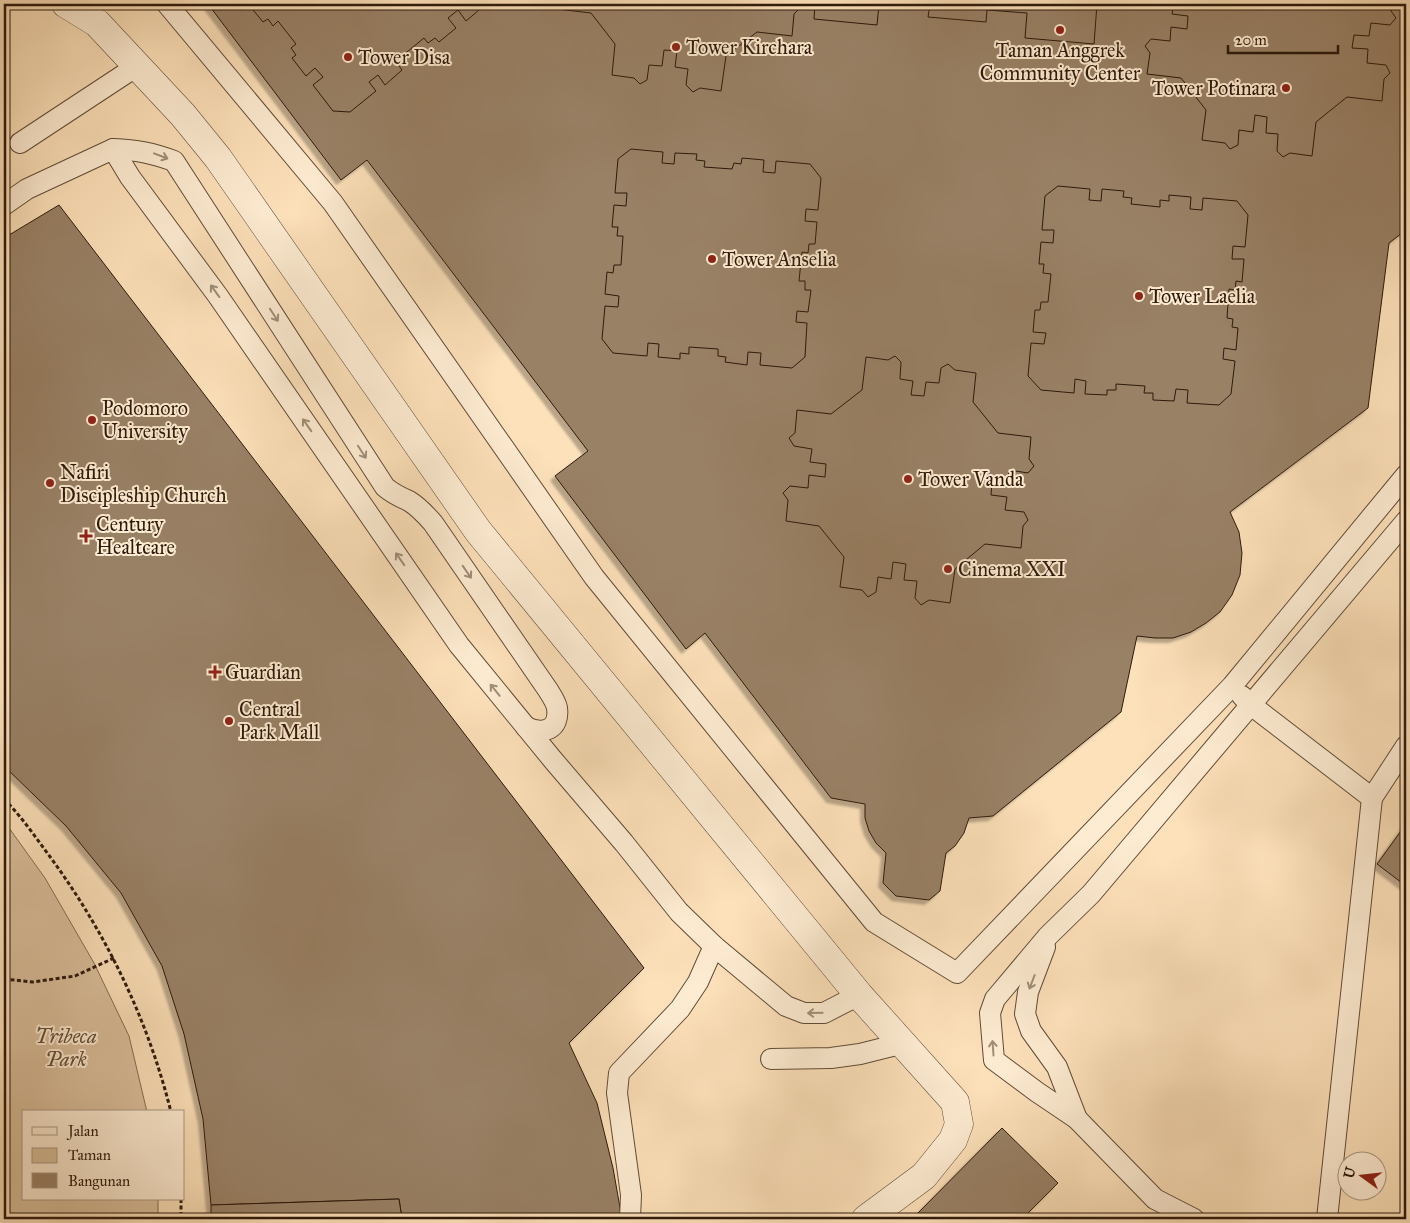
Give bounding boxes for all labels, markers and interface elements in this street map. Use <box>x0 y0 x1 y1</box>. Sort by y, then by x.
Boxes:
scale bar <box>1228 22 1338 54</box>
marker: Taman Anggrek Community Center <box>1054 24 1066 36</box>
text: 20 m <box>1235 31 1267 49</box>
place label: Tower Kirchara <box>686 35 813 59</box>
place label: Taman Anggrek Community Center <box>980 38 1141 85</box>
marker: Tower Kirchara <box>670 41 682 53</box>
place label: Tower Disa <box>358 45 451 69</box>
marker: Tower Disa <box>342 51 354 63</box>
place label: Tower Potinara <box>1152 76 1277 100</box>
marker: Tower Potinara <box>1280 82 1292 94</box>
one-way arrow <box>153 152 168 161</box>
place label: Tower Anselia <box>722 247 837 271</box>
marker: Tower Anselia <box>706 253 718 265</box>
place label: Tower Laelia <box>1149 284 1256 308</box>
one-way arrow <box>209 285 220 298</box>
marker: Tower Laelia <box>1133 290 1145 302</box>
one-way arrow <box>269 308 279 322</box>
place label: Podomoro University <box>102 396 188 443</box>
marker: Podomoro University <box>86 414 98 426</box>
one-way arrow <box>302 418 312 432</box>
one-way arrow <box>357 445 367 459</box>
place label: Nafiri Discipleship Church <box>60 460 227 507</box>
place label: Tower Vanda <box>918 467 1024 491</box>
marker: Tower Vanda <box>902 473 914 485</box>
marker: Nafiri Discipleship Church <box>44 477 56 489</box>
place label: Century Healtcare <box>96 512 175 559</box>
marker: Century Healtcare <box>80 530 92 542</box>
one-way arrow <box>395 552 405 566</box>
place label: Cinema XXI <box>958 557 1065 581</box>
marker: Cinema XXI <box>942 563 954 575</box>
one-way arrow <box>462 565 472 579</box>
place label: Guardian <box>225 660 301 684</box>
marker: Guardian <box>209 666 221 678</box>
one-way arrow <box>490 683 501 696</box>
place label: Central Park Mall <box>239 697 320 744</box>
marker: Central Park Mall <box>223 715 235 727</box>
one-way arrow <box>1026 974 1036 989</box>
one-way arrow <box>807 1008 824 1018</box>
park label: Tribeca Park <box>35 1024 97 1071</box>
one-way arrow <box>988 1040 998 1056</box>
legend <box>22 1110 185 1200</box>
text: Jalan <box>66 1122 99 1141</box>
text: Taman <box>68 1146 111 1164</box>
north arrow <box>1338 1150 1388 1200</box>
text: U <box>1340 1164 1360 1180</box>
text: Bangunan <box>68 1172 130 1190</box>

